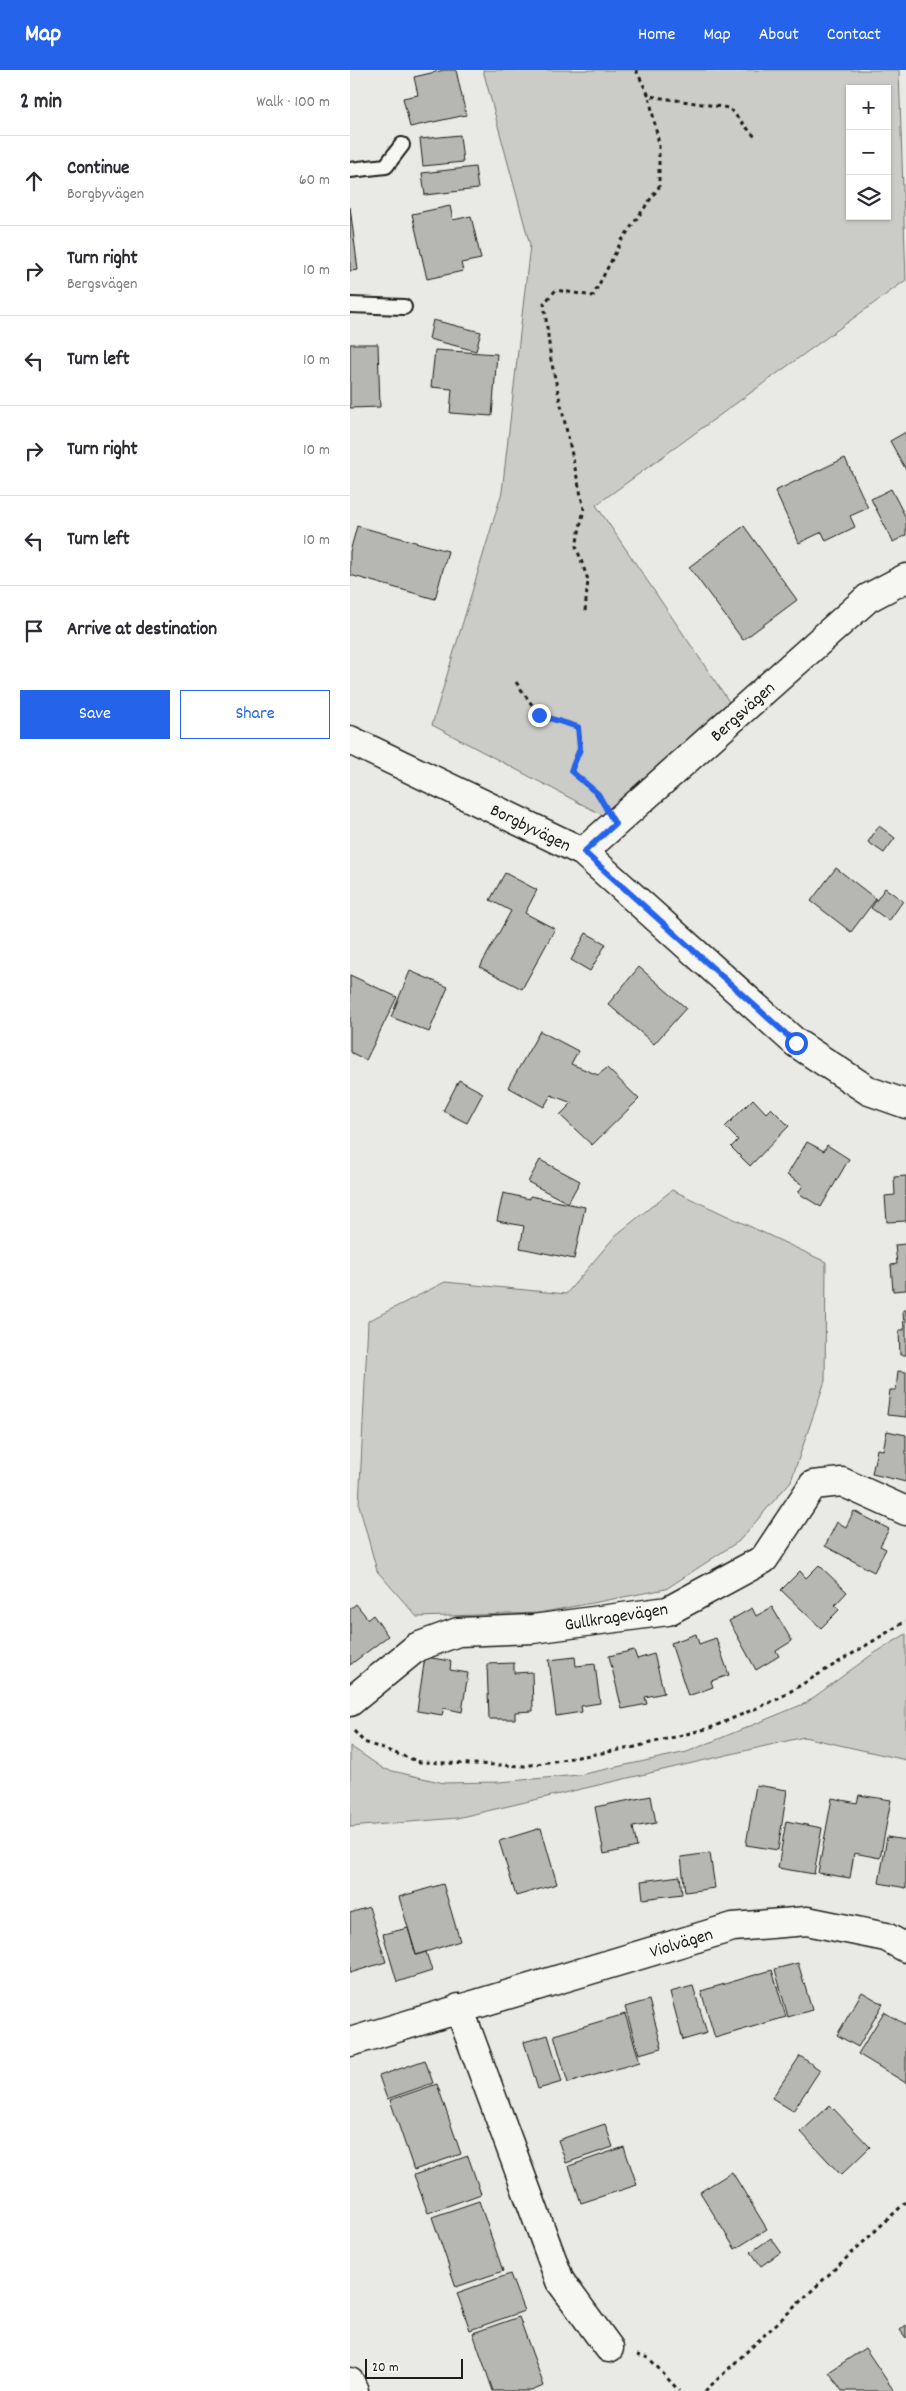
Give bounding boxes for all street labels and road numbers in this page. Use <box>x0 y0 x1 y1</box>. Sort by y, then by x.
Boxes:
street label: Bergsvägen <box>706 677 781 749</box>
street label: Borgbyvägen <box>485 799 574 860</box>
street label: Gullkragevägen <box>563 1598 670 1639</box>
street label: Violvägen <box>647 1923 716 1966</box>

